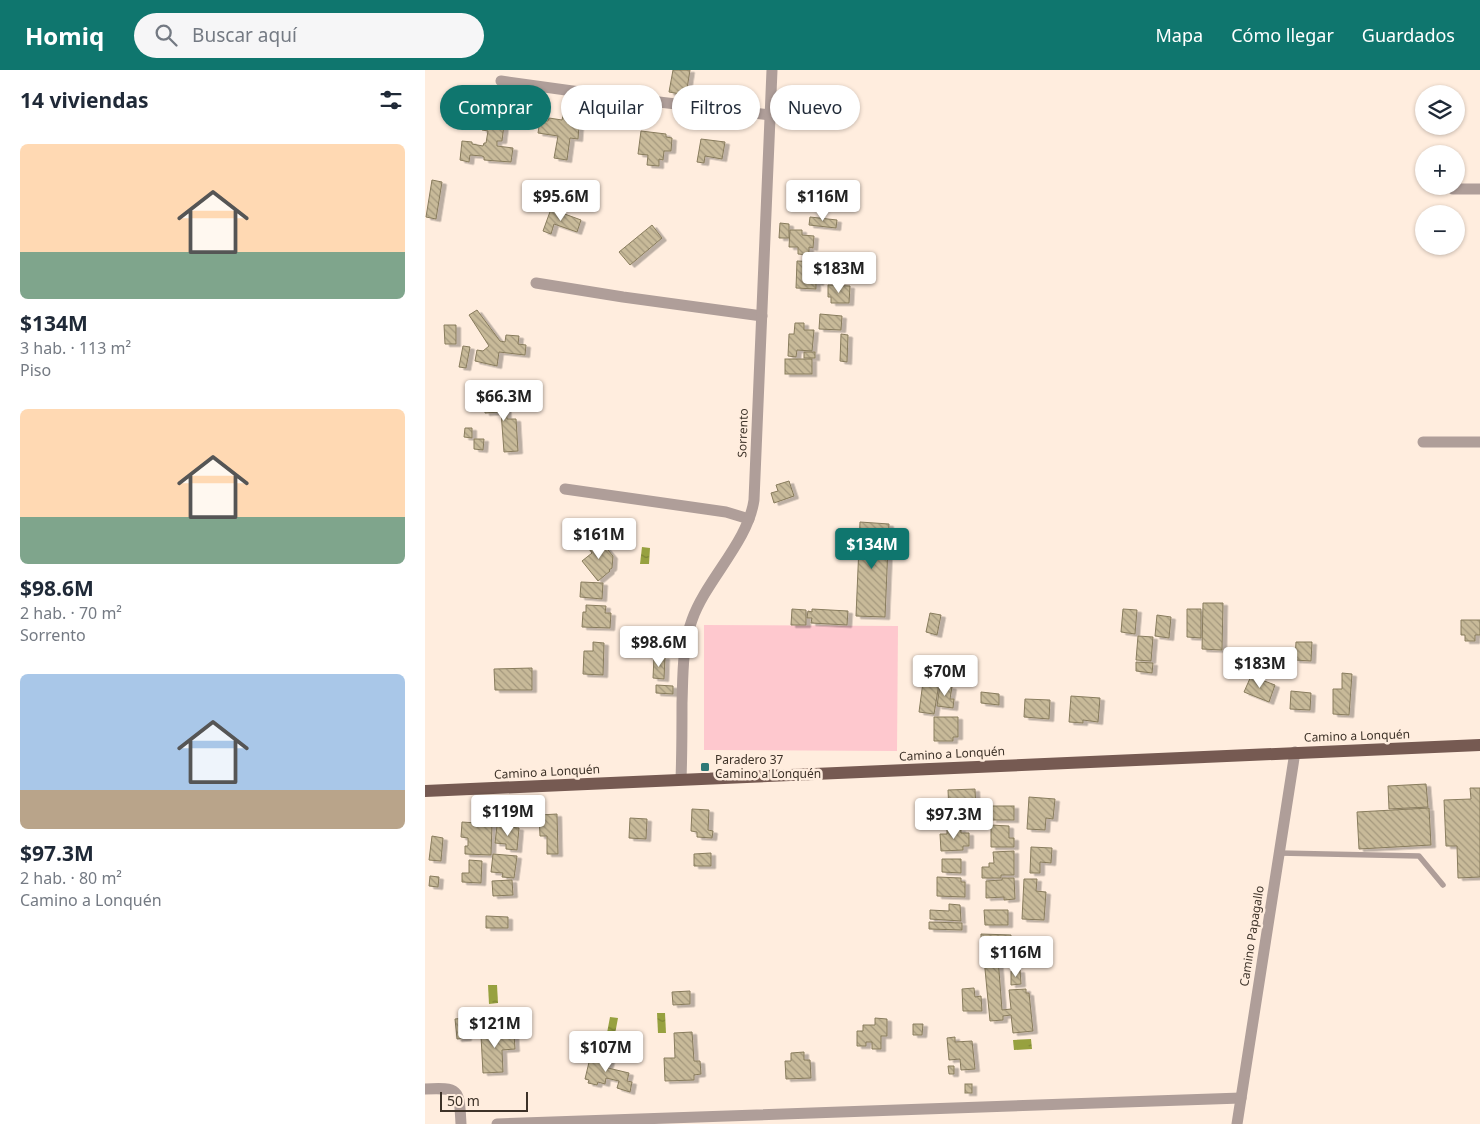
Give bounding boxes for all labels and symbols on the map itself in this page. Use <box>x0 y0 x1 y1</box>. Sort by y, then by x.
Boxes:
pin: $95.6M <box>520 180 602 222</box>
pin: $116M <box>788 180 858 222</box>
pin: $183M <box>804 252 874 294</box>
pin: $66.3M <box>463 380 545 422</box>
street label: Sorrento <box>733 408 752 458</box>
pin: $161M <box>564 518 634 560</box>
pin: $134M <box>837 528 907 570</box>
pin: $98.6M <box>618 626 700 668</box>
pin: $183M <box>1225 646 1295 689</box>
pin: $70M <box>915 654 975 697</box>
street label: Camino a Lonquén <box>1304 725 1410 746</box>
street label: Camino a Lonquén <box>898 742 1005 765</box>
place label: Paradero 37 Camino a Lonquén <box>715 751 821 782</box>
street label: Camino a Lonquén <box>493 760 600 783</box>
marker: Paradero 37 Camino a Lonquén <box>699 761 711 773</box>
pin: $119M <box>473 794 543 837</box>
pin: $97.3M <box>913 798 995 840</box>
street label: Camino Papagallo <box>1235 884 1268 988</box>
pin: $116M <box>981 936 1051 978</box>
pin: $121M <box>460 1006 530 1049</box>
pin: $107M <box>571 1030 641 1073</box>
scale bar <box>440 1089 527 1112</box>

